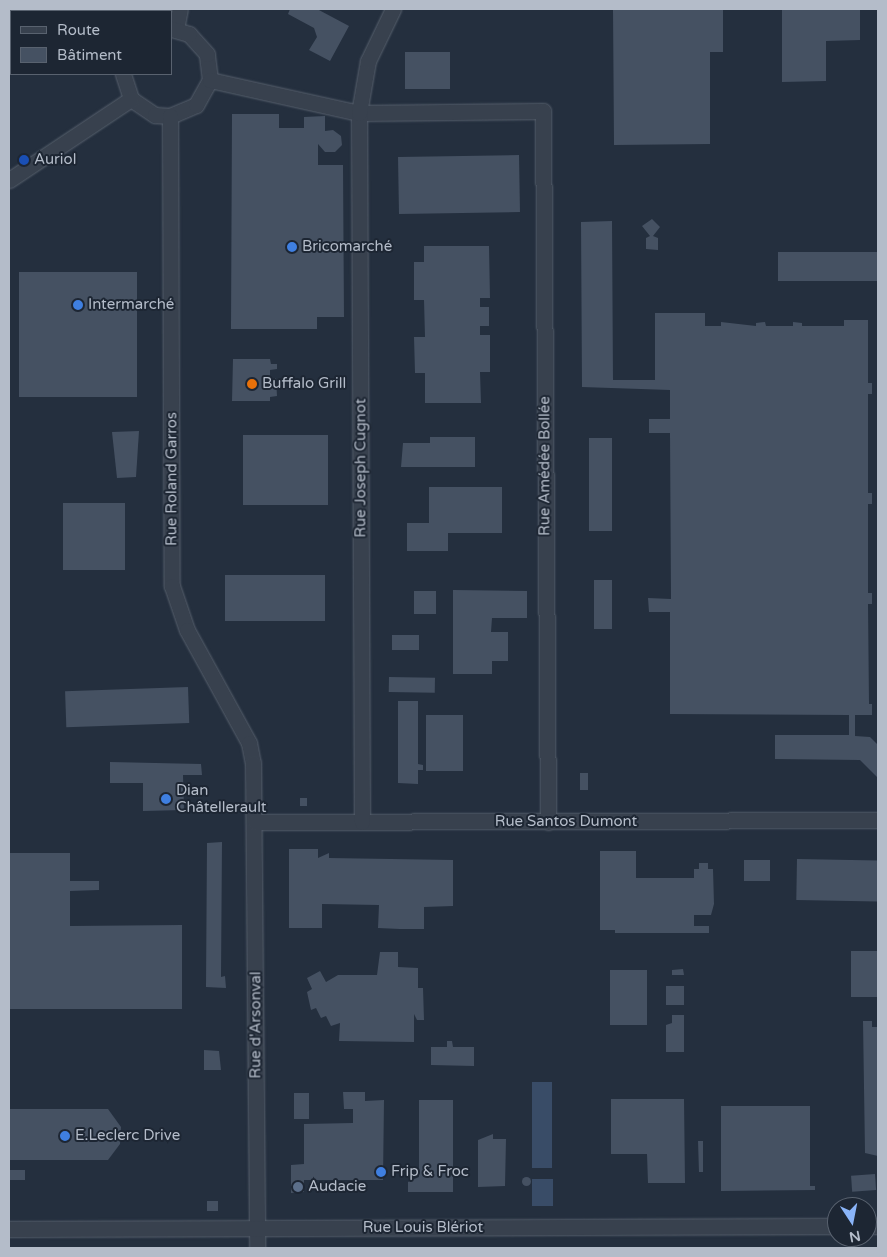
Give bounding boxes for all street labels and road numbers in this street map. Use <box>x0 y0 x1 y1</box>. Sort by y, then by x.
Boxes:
street label: Rue Amédée Bollée <box>536 396 554 536</box>
street label: Rue Joseph Cugnot <box>352 398 370 538</box>
street label: Rue Roland Garros <box>163 412 181 546</box>
street label: Rue Santos Dumont <box>495 813 637 831</box>
street label: Rue d'Arsonval <box>247 971 265 1079</box>
street label: Rue Louis Blériot <box>363 1219 483 1237</box>

